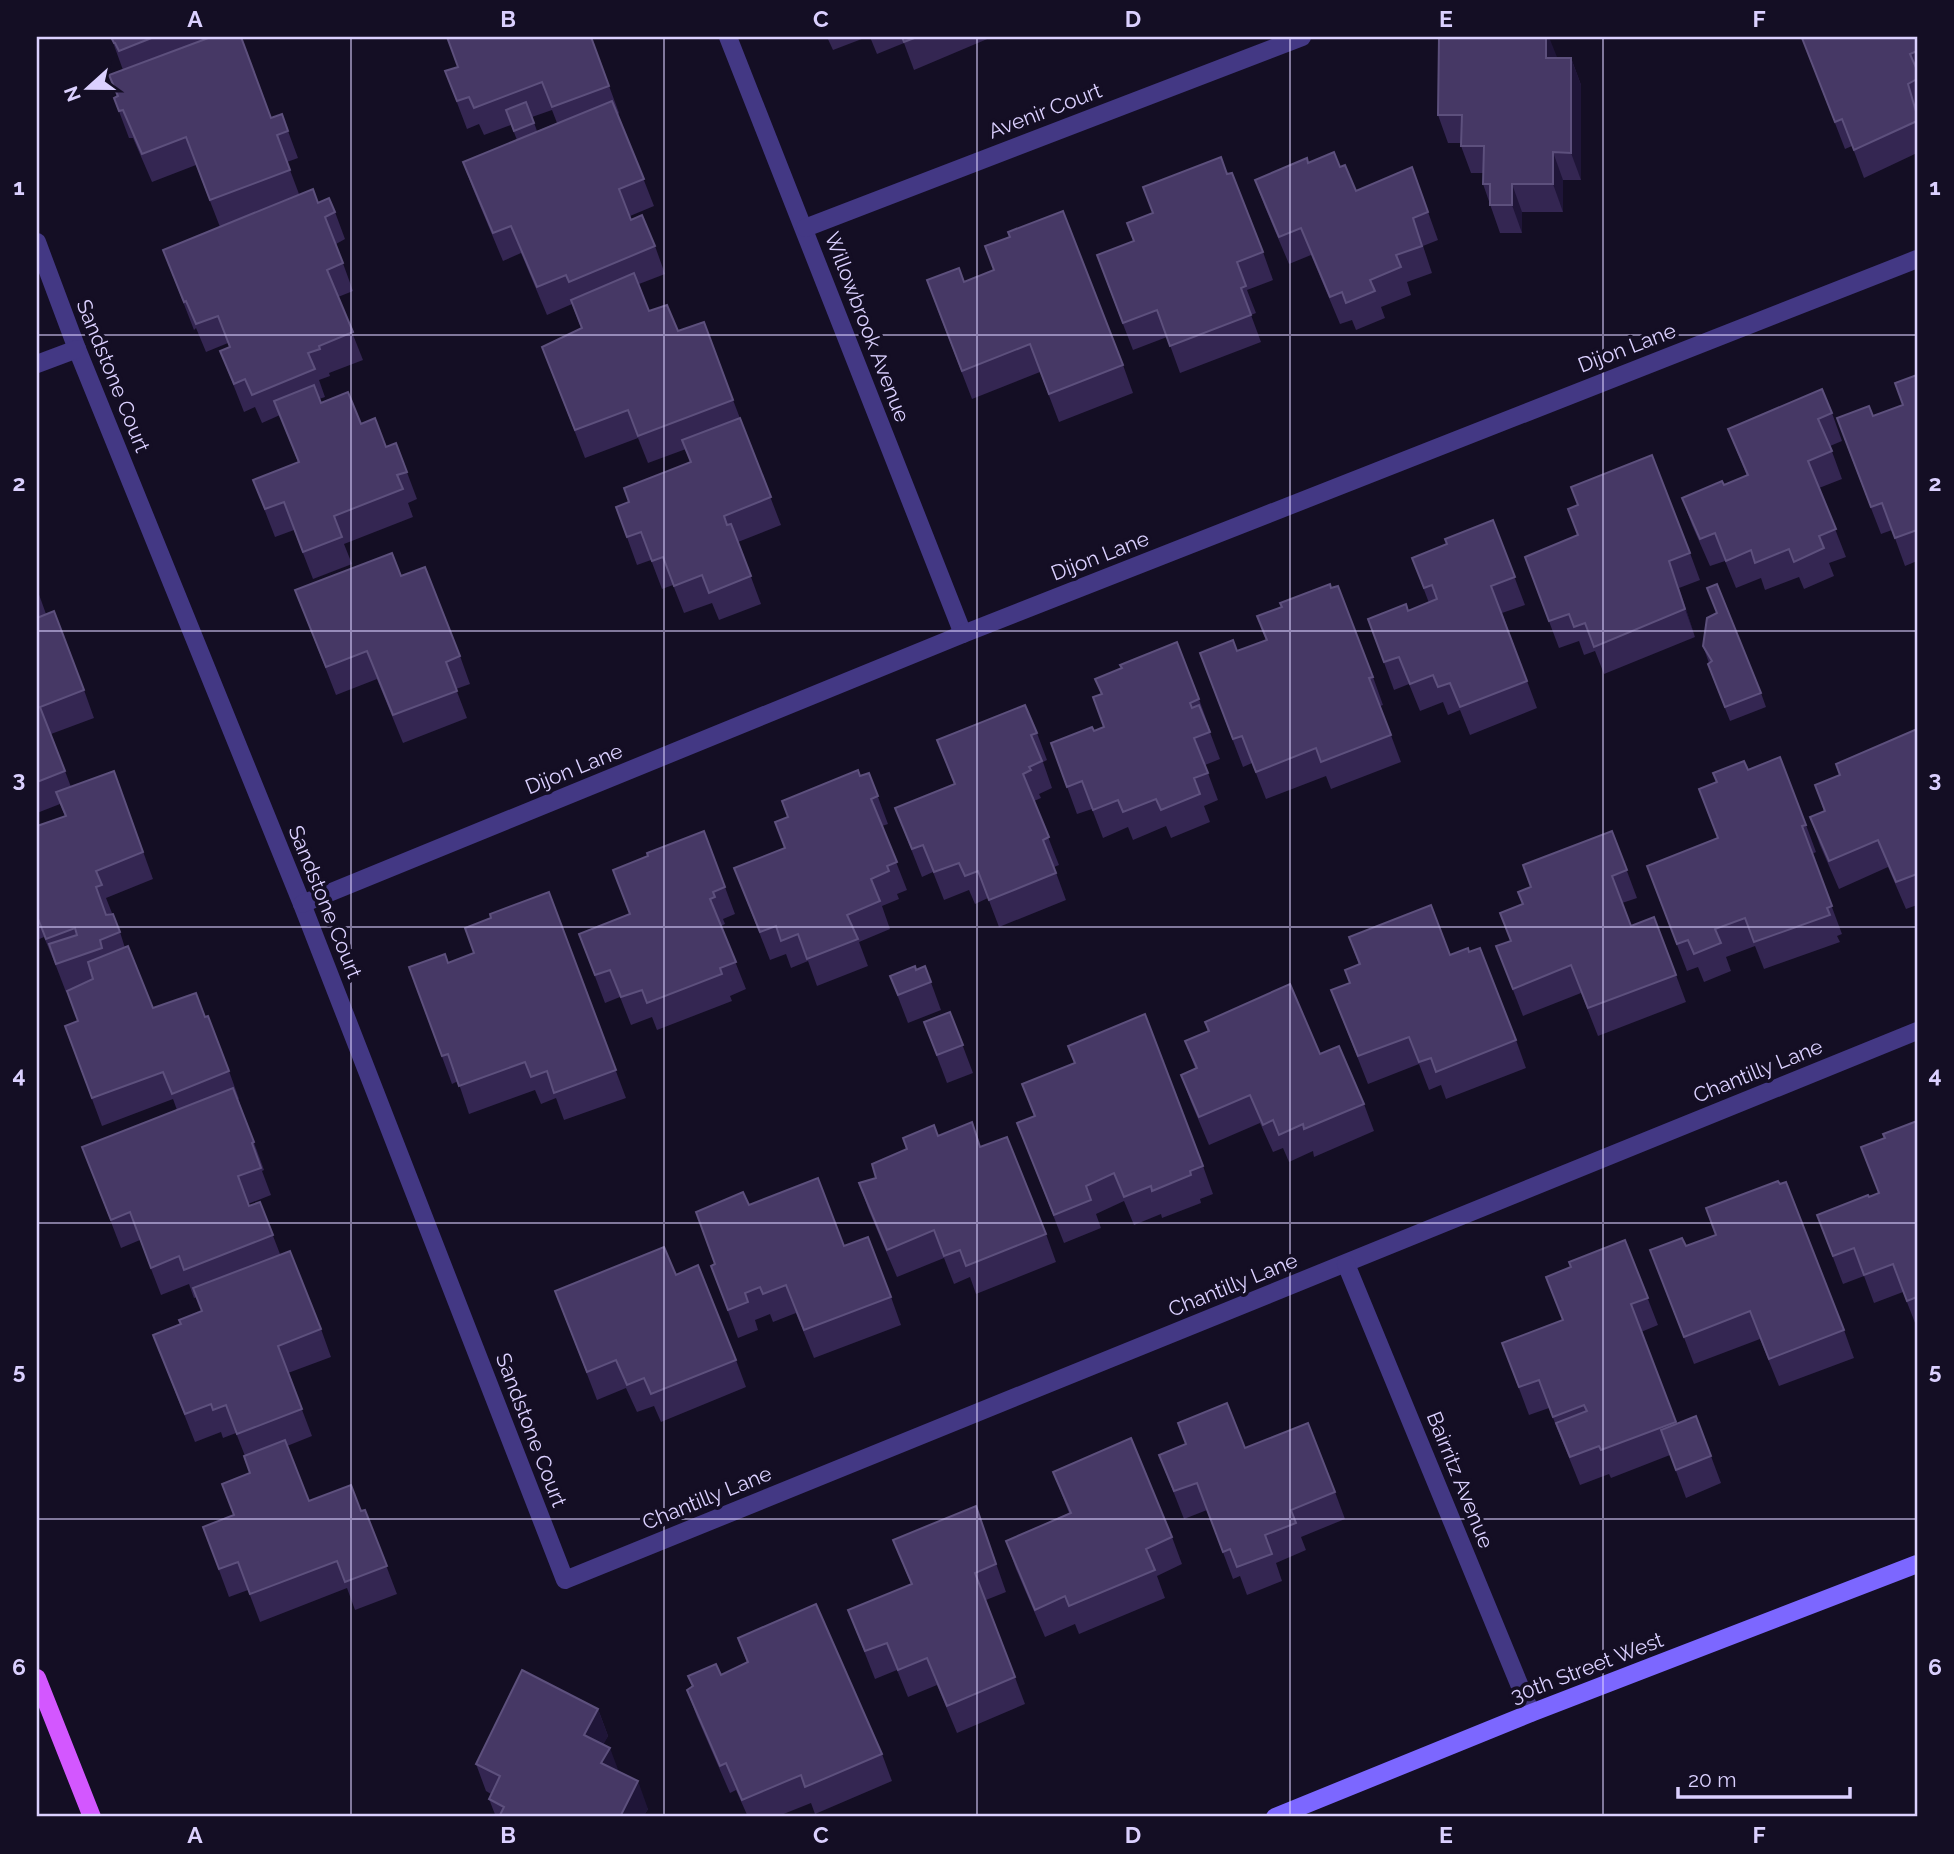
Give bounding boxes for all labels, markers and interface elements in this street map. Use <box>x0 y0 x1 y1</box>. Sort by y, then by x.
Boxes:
text: A <box>187 5 203 32</box>
text: B <box>500 5 516 32</box>
text: C <box>813 5 829 32</box>
text: D <box>1125 5 1141 32</box>
text: E <box>1439 5 1453 32</box>
text: F <box>1752 5 1766 32</box>
north arrow <box>52 52 122 122</box>
street label: Avenir Court <box>985 77 1105 144</box>
text: N <box>59 83 85 105</box>
text: 1 <box>13 173 25 200</box>
text: 1 <box>1929 173 1941 200</box>
street label: Willowbrook Avenue <box>820 228 915 425</box>
street label: Sandstone Court <box>71 296 156 456</box>
street label: Dijon Lane <box>1574 317 1679 378</box>
text: 2 <box>13 469 25 496</box>
text: 2 <box>1929 469 1941 496</box>
street label: Dijon Lane <box>1047 525 1152 586</box>
street label: Dijon Lane <box>522 738 626 799</box>
text: 3 <box>13 765 25 792</box>
text: 3 <box>1929 765 1941 792</box>
street label: Sandstone Court <box>283 822 368 982</box>
street label: Chantilly Lane <box>1689 1033 1826 1108</box>
text: 4 <box>12 1061 26 1088</box>
text: 4 <box>1928 1061 1942 1088</box>
street label: Chantilly Lane <box>1164 1247 1301 1322</box>
street label: Sandstone Court <box>491 1349 572 1510</box>
text: 5 <box>13 1357 26 1384</box>
text: 5 <box>1929 1357 1942 1384</box>
street label: Bairritz Avenue <box>1422 1408 1499 1552</box>
street label: Chantilly Lane <box>638 1460 775 1535</box>
street label: 30th Street West <box>1507 1627 1667 1708</box>
text: 6 <box>12 1653 26 1680</box>
text: 6 <box>1928 1653 1942 1680</box>
scale bar <box>1678 1756 1849 1800</box>
text: 20 m <box>1688 1767 1736 1792</box>
text: A <box>187 1821 203 1848</box>
text: B <box>500 1821 516 1848</box>
text: C <box>813 1821 829 1848</box>
text: D <box>1125 1821 1141 1848</box>
text: E <box>1439 1821 1453 1848</box>
text: F <box>1752 1821 1766 1848</box>

